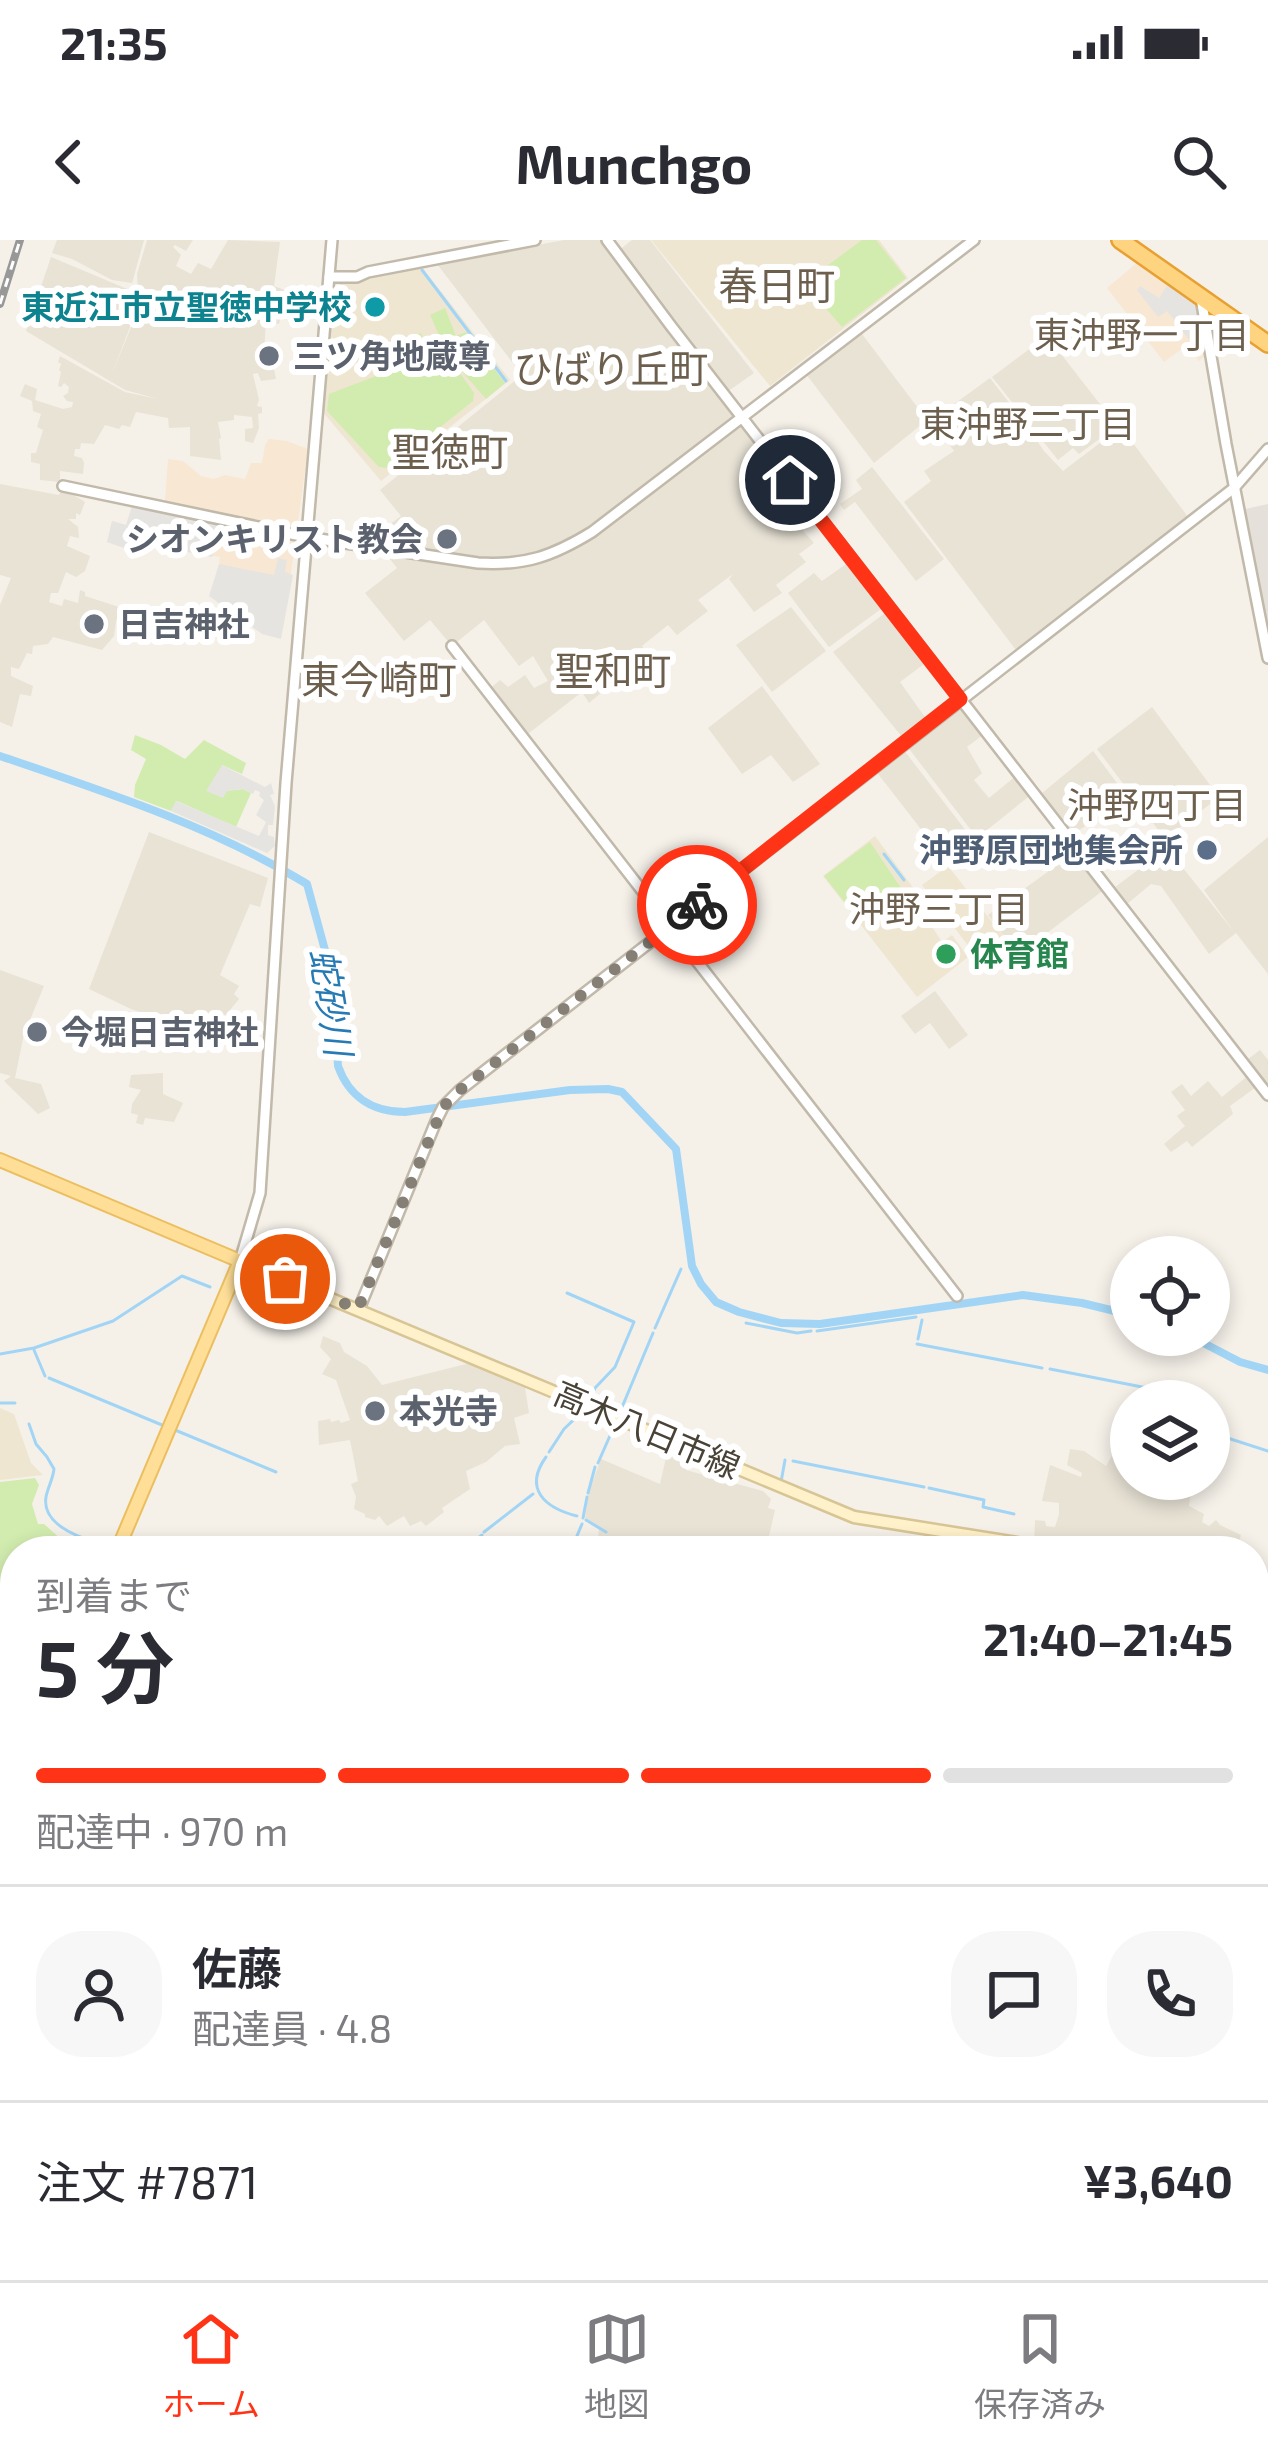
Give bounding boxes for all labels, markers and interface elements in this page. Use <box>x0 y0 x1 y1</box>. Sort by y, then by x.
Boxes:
text: 21:35 <box>60 15 168 69</box>
icon: back <box>36 129 102 195</box>
icon: search <box>1166 129 1232 195</box>
text: Munchgo <box>516 130 752 195</box>
district label: 春日町 <box>718 261 836 308</box>
place label: 東近江市立聖徳中学校 <box>21 286 351 326</box>
marker: 東近江市立聖徳中学校 <box>362 294 388 320</box>
district label: 東沖野一丁目 <box>1034 312 1250 355</box>
place label: 三ツ角地蔵尊 <box>293 335 491 375</box>
marker: 三ツ角地蔵尊 <box>256 343 282 369</box>
district label: ひばり丘町 <box>513 344 709 391</box>
district label: 東沖野二丁目 <box>920 401 1136 444</box>
district label: 聖徳町 <box>391 427 509 474</box>
pin <box>739 429 841 531</box>
icon: home <box>757 447 823 513</box>
place label: シオンキリスト教会 <box>126 518 423 558</box>
marker: シオンキリスト教会 <box>434 526 460 552</box>
place label: 日吉神社 <box>118 603 250 643</box>
marker: 日吉神社 <box>81 611 107 637</box>
district label: 聖和町 <box>554 646 672 693</box>
district label: 東今崎町 <box>301 655 457 702</box>
district label: 沖野四丁目 <box>1067 782 1247 825</box>
place label: 沖野原団地集会所 <box>919 829 1183 869</box>
marker: 沖野原団地集会所 <box>1194 837 1220 863</box>
courier <box>637 845 757 965</box>
icon: bike <box>664 872 730 938</box>
district label: 沖野三丁目 <box>849 886 1029 929</box>
place label: 体育館 <box>970 933 1069 973</box>
marker: 体育館 <box>933 941 959 967</box>
water label: 蛇砂川 <box>303 945 363 1062</box>
place label: 今堀日吉神社 <box>61 1011 259 1051</box>
marker: 今堀日吉神社 <box>24 1019 50 1045</box>
pin <box>234 1228 336 1330</box>
map controls <box>1110 1236 1230 1500</box>
button: locate <box>1110 1236 1230 1356</box>
icon: bag <box>252 1246 318 1312</box>
street label: 高木八日市線 <box>548 1372 746 1486</box>
button: layers <box>1110 1380 1230 1500</box>
place label: 本光寺 <box>399 1390 498 1430</box>
marker: 本光寺 <box>362 1398 388 1424</box>
text: 到着まで <box>36 1571 192 1618</box>
text: 21:40–21:45 <box>983 1611 1233 1665</box>
text: 5 分 <box>36 1619 174 1713</box>
text: 配達中 · 970 m <box>36 1807 288 1854</box>
button: person <box>36 1931 162 2057</box>
button: chat <box>951 1931 1077 2057</box>
button: phone <box>1107 1931 1233 2057</box>
text: 佐藤 <box>192 1940 282 1994</box>
text: 配達員 · 4.8 <box>192 2004 392 2051</box>
text: ¥3,640 <box>1083 2153 1233 2207</box>
text: 注文 #7871 <box>36 2154 258 2208</box>
tab: ホーム <box>162 2306 260 2426</box>
tab: 地図 <box>584 2306 650 2426</box>
tab: 保存済み <box>974 2306 1106 2426</box>

